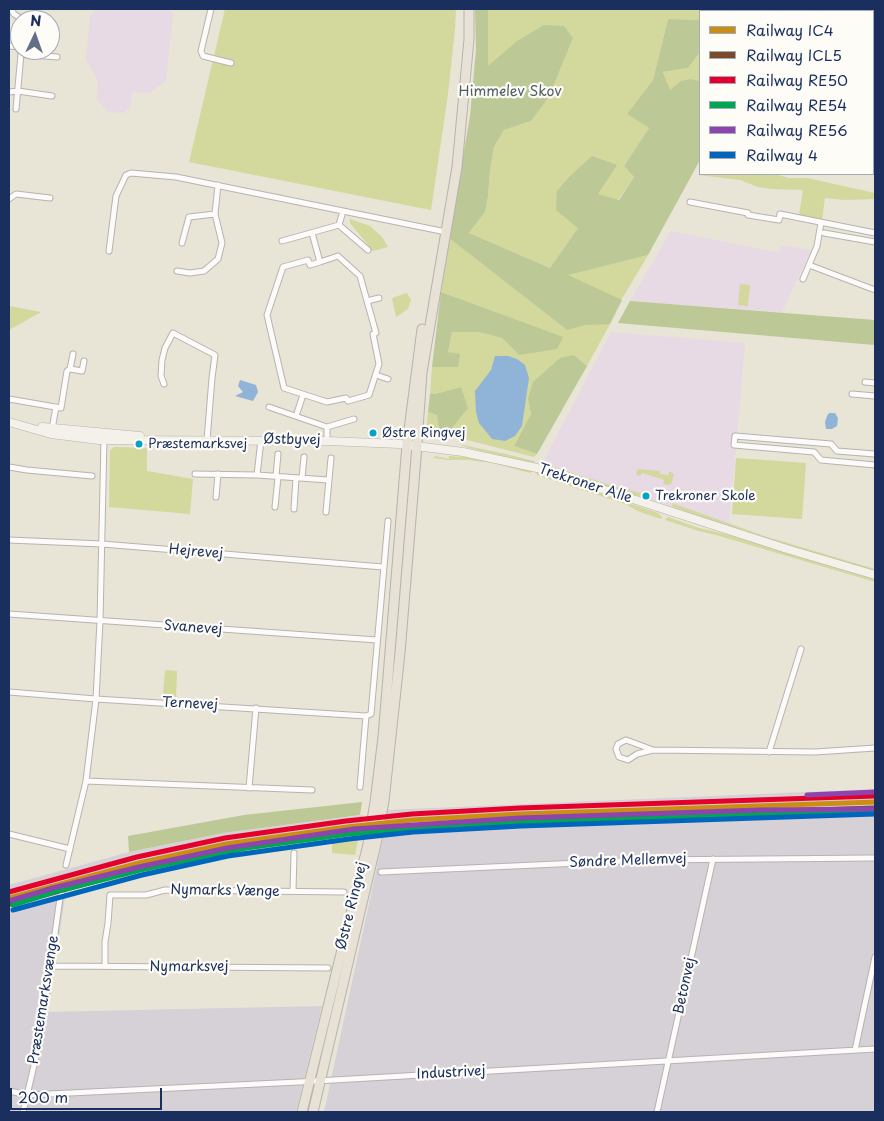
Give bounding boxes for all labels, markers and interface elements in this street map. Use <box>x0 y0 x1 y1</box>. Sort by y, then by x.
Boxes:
north arrow <box>10 10 60 60</box>
text: N <box>30 10 42 31</box>
legend <box>699 10 874 175</box>
text: Railway IC4 <box>746 18 834 41</box>
text: Railway ICL5 <box>746 43 842 66</box>
text: Railway RE50 <box>746 68 848 91</box>
park label: Himmelev Skov <box>458 84 562 100</box>
text: Railway RE54 <box>746 93 847 116</box>
text: Railway RE56 <box>746 118 848 141</box>
text: Railway 4 <box>746 143 818 166</box>
place label: Østre Ringvej <box>382 425 465 441</box>
marker: Østre Ringvej <box>368 428 378 438</box>
street label: Østbyvej <box>263 431 321 449</box>
place label: Præstemarksvej <box>148 436 247 452</box>
marker: Præstemarksvej <box>134 439 144 449</box>
street label: Trekroner Alle <box>536 461 634 507</box>
place label: Trekroner Skole <box>655 488 756 504</box>
marker: Trekroner Skole <box>641 491 651 501</box>
street label: Hejrevej <box>168 541 224 563</box>
street label: Svanevej <box>163 618 223 638</box>
street label: Ternevej <box>162 694 218 714</box>
street label: Søndre Mellemvej <box>569 851 687 871</box>
street label: Østre Ringvej <box>333 860 371 952</box>
street label: Nymarks Vænge <box>170 882 280 900</box>
street label: Præstemarksvænge <box>25 934 63 1066</box>
street label: Betonvej <box>671 956 699 1016</box>
street label: Nymarksvej <box>150 959 228 975</box>
street label: Industrivej <box>416 1063 486 1083</box>
scale bar <box>12 1078 165 1110</box>
text: 200 m <box>18 1085 68 1108</box>

